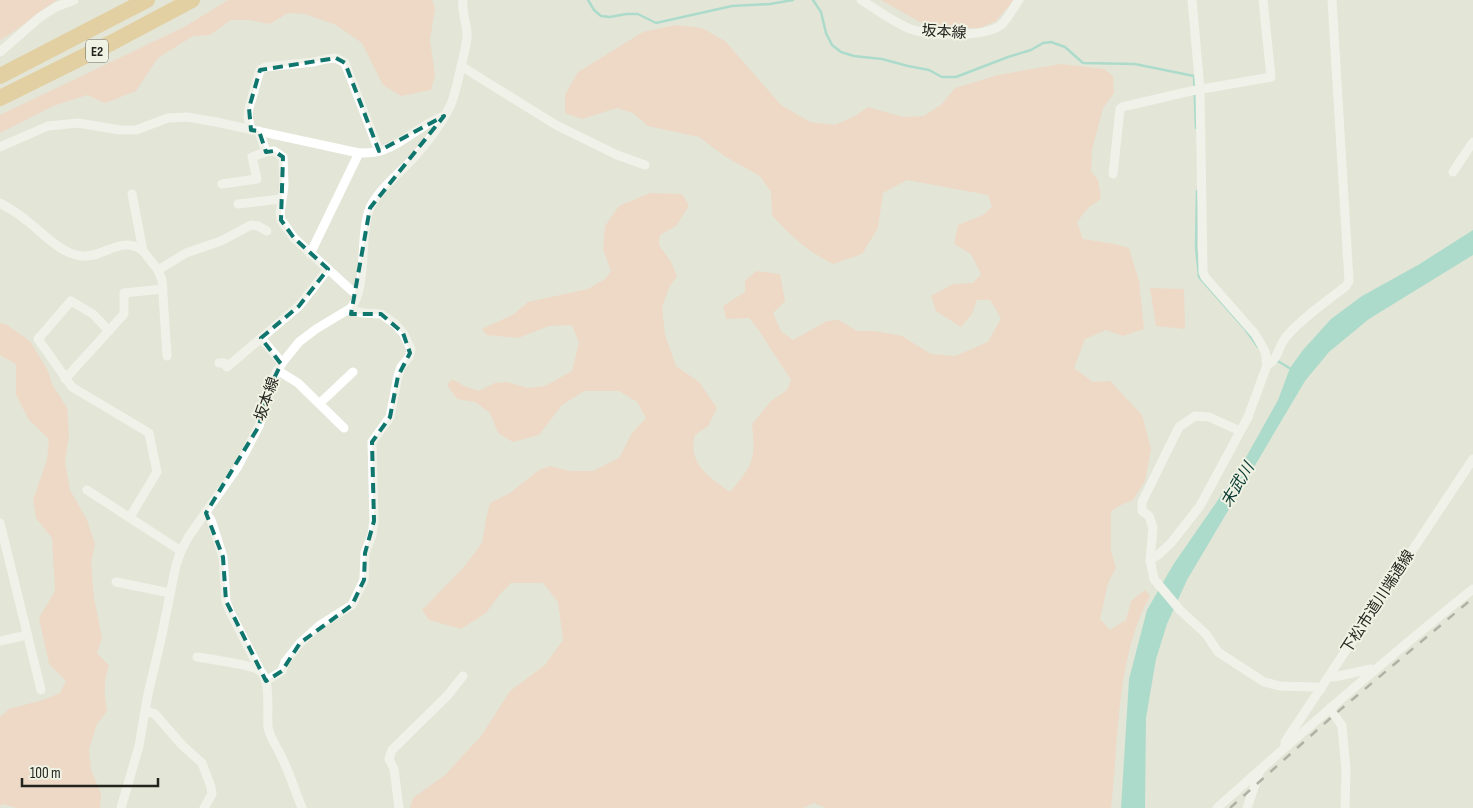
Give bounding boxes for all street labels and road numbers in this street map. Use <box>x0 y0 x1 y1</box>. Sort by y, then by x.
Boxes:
street label: 坂本線 <box>921 21 967 43</box>
road number: E2 <box>86 40 108 62</box>
street label: 坂本線 <box>251 375 283 423</box>
street label: 下松市道川端通線 <box>1337 546 1419 658</box>

